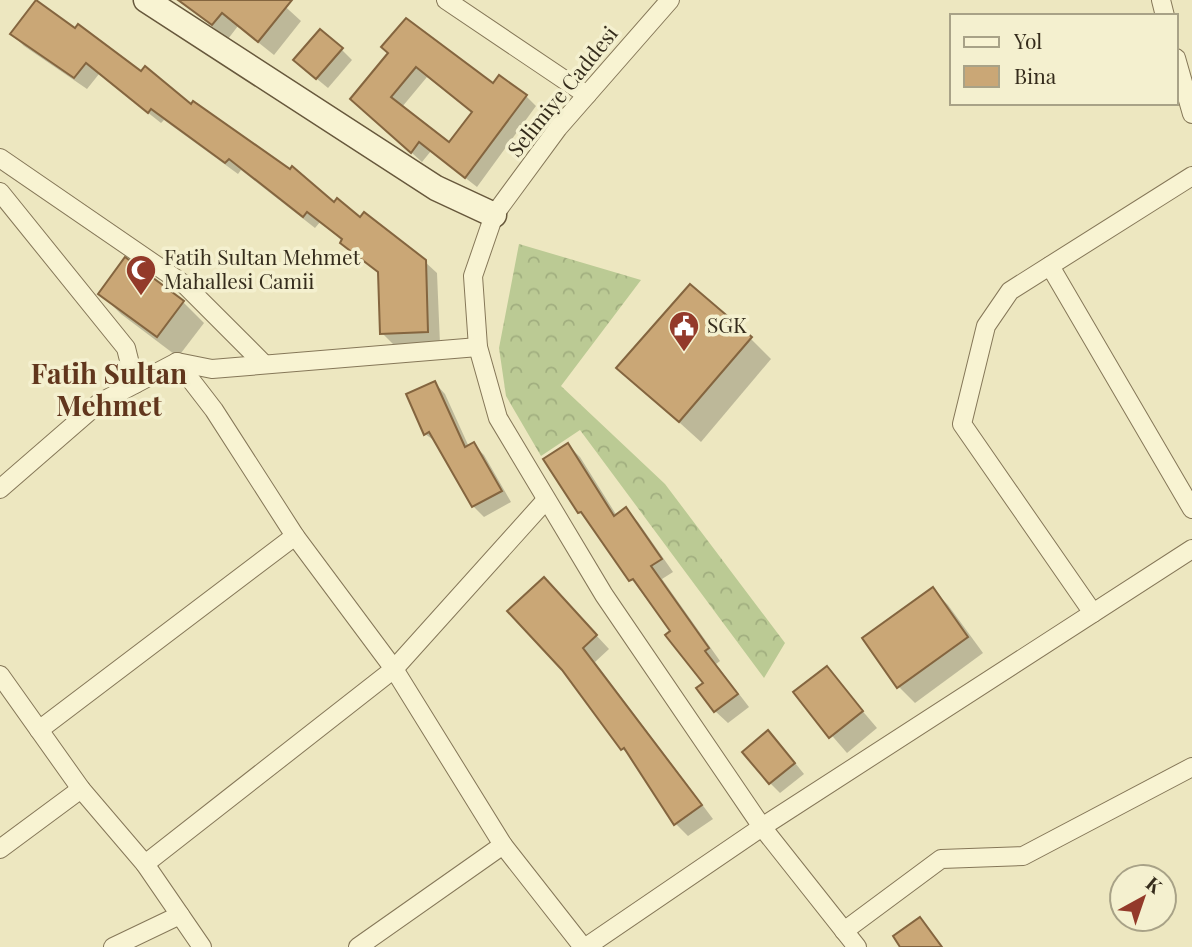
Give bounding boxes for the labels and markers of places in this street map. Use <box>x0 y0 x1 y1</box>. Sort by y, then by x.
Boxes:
place label: Fatih Sultan Mehmet Mahallesi Camii <box>164 242 361 294</box>
mosque icon: Fatih Sultan Mehmet Mahallesi Camii <box>124 253 158 297</box>
public building icon: SGK <box>667 309 701 353</box>
place label: SGK <box>707 310 747 338</box>

